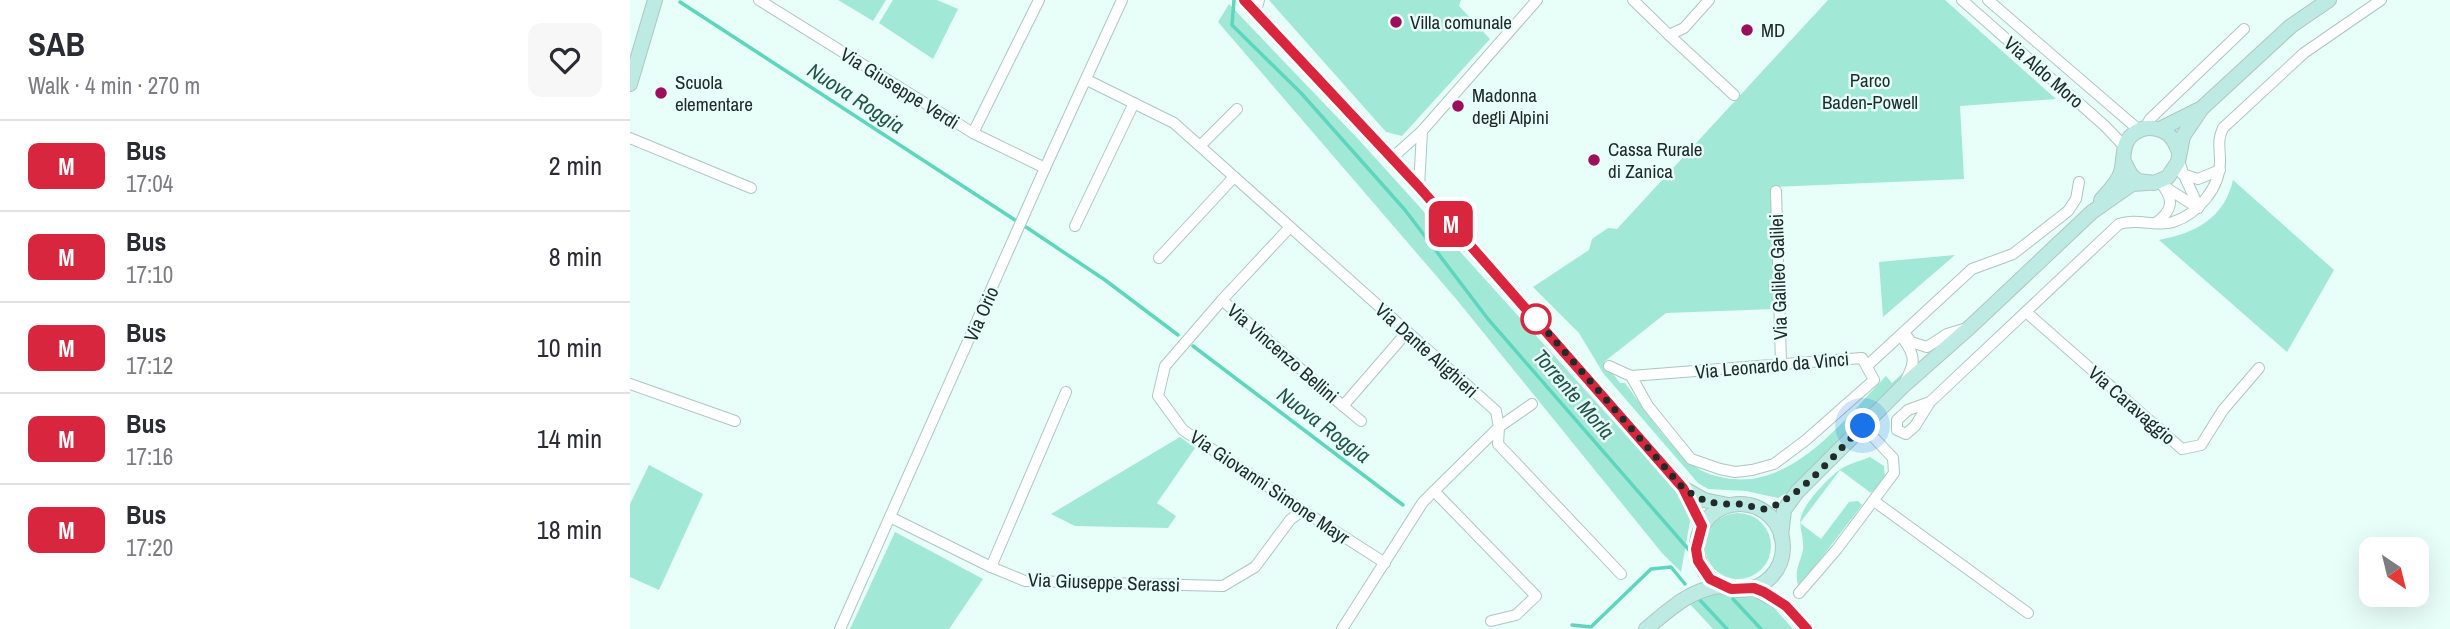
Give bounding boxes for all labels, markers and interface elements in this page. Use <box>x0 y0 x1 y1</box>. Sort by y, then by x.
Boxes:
place label: Villa comunale <box>1410 9 1512 35</box>
marker: Villa comunale <box>1388 14 1404 30</box>
place label: MD <box>1761 17 1785 43</box>
text: SAB <box>28 22 85 66</box>
marker: MD <box>1739 22 1755 38</box>
button: heart <box>528 23 602 97</box>
street label: Via Aldo Moro <box>1999 30 2089 114</box>
street label: Via Giuseppe Verdi <box>836 41 964 135</box>
water label: Nuova Roggia <box>802 56 910 140</box>
park label: Parco Baden-Powell <box>1822 67 1918 115</box>
place label: Scuola elementare <box>675 69 753 117</box>
text: Walk · 4 min · 270 m <box>28 70 200 101</box>
place label: Madonna degli Alpini <box>1472 82 1549 130</box>
marker: Scuola elementare <box>653 85 669 101</box>
marker: Madonna degli Alpini <box>1450 98 1466 114</box>
text: Bus <box>126 133 166 168</box>
place label: Cassa Rurale di Zanica <box>1608 136 1702 184</box>
text: 2 min <box>549 148 602 183</box>
text: M <box>58 150 75 182</box>
marker: Cassa Rurale di Zanica <box>1586 152 1602 168</box>
text: 17:04 <box>126 168 173 199</box>
line badge: M <box>1428 201 1474 247</box>
text: M <box>1443 208 1459 240</box>
street label: Via Galileo Galilei <box>1763 213 1793 341</box>
text: Bus <box>126 224 166 259</box>
text: 8 min <box>549 239 602 274</box>
text: M <box>58 241 75 273</box>
text: 17:10 <box>126 259 173 290</box>
street label: Via Orio <box>957 282 1005 346</box>
street label: Via Vincenzo Bellini <box>1222 297 1344 409</box>
street label: Via Dante Alighieri <box>1370 297 1484 403</box>
unlabelled marker <box>1521 304 1551 334</box>
text: Bus <box>126 315 166 350</box>
text: 10 min <box>537 330 602 365</box>
text: M <box>58 332 75 364</box>
water label: Torrente Morla <box>1527 343 1621 445</box>
street label: Via Leonardo da Vinci <box>1694 345 1850 385</box>
text: 17:12 <box>126 350 173 381</box>
street label: Via Caravaggio <box>2083 360 2181 450</box>
water label: Nuova Roggia <box>1271 380 1377 470</box>
text: Bus <box>126 406 166 441</box>
your location <box>1845 408 1880 443</box>
text: 14 min <box>537 421 602 456</box>
text: M <box>58 423 75 455</box>
street label: Via Giovanni Simone Mayr <box>1185 424 1356 551</box>
text: 17:16 <box>126 441 173 472</box>
text: Bus <box>126 497 166 532</box>
text: 18 min <box>537 512 602 547</box>
text: M <box>58 514 75 546</box>
text: 17:20 <box>126 532 173 563</box>
north arrow <box>2359 537 2429 607</box>
map controls <box>2359 537 2429 607</box>
street label: Via Giuseppe Serassi <box>1028 566 1180 598</box>

